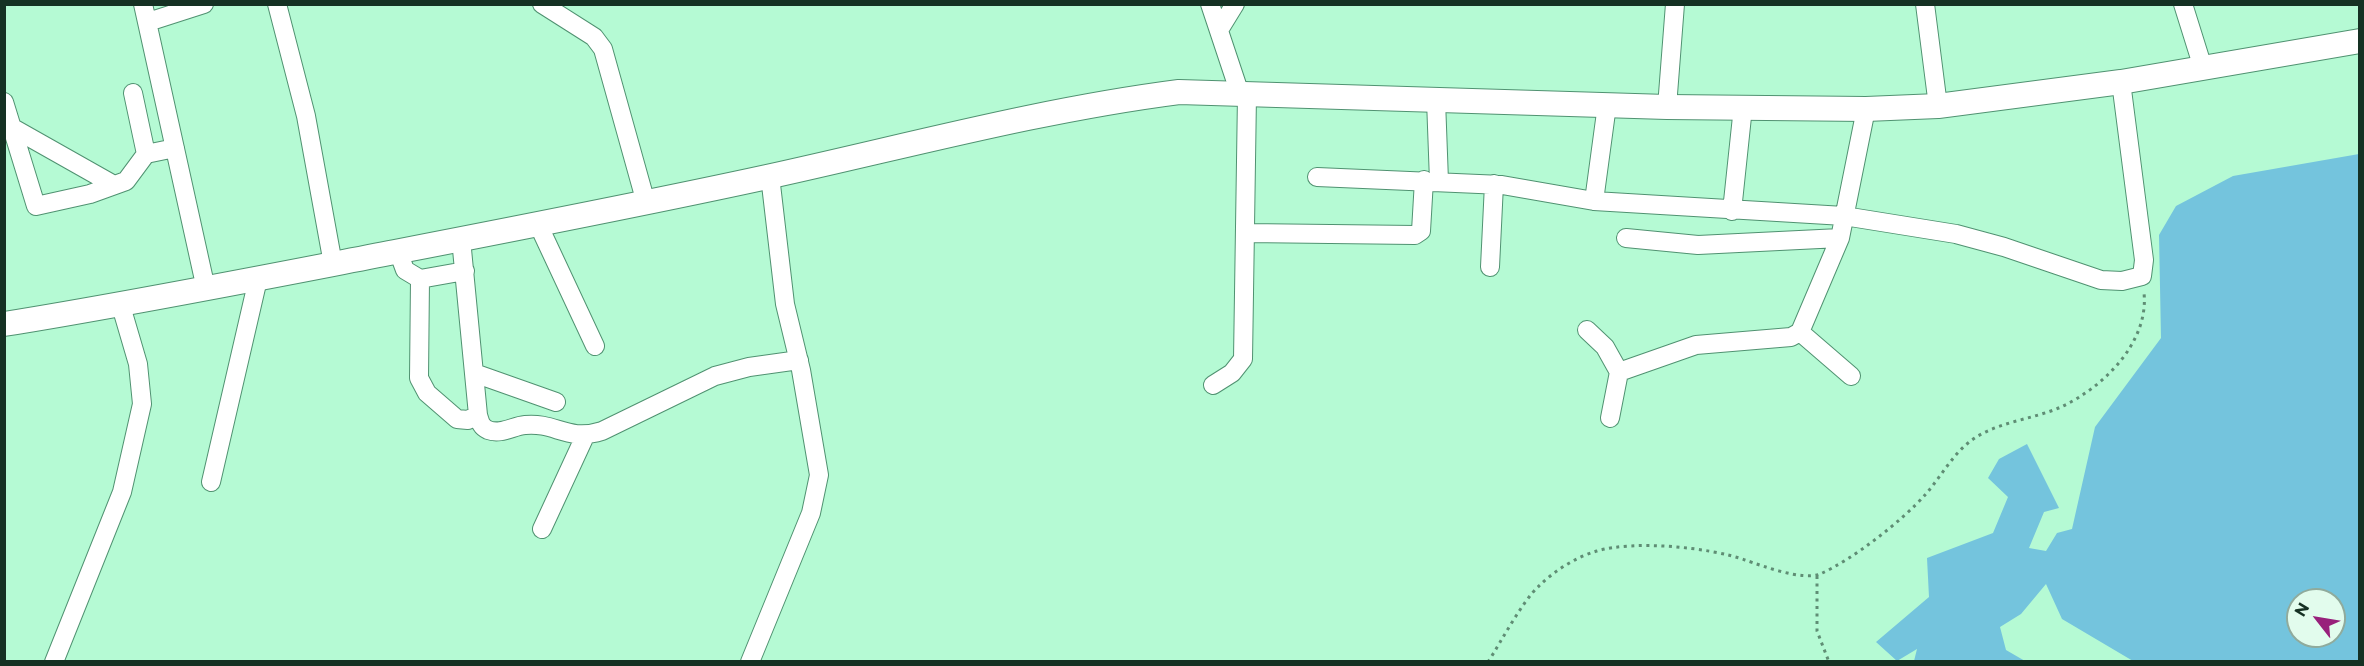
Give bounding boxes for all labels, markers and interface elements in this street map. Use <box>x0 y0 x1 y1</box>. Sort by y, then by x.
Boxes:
north arrow <box>2286 588 2346 648</box>
text: N <box>2290 599 2313 620</box>

